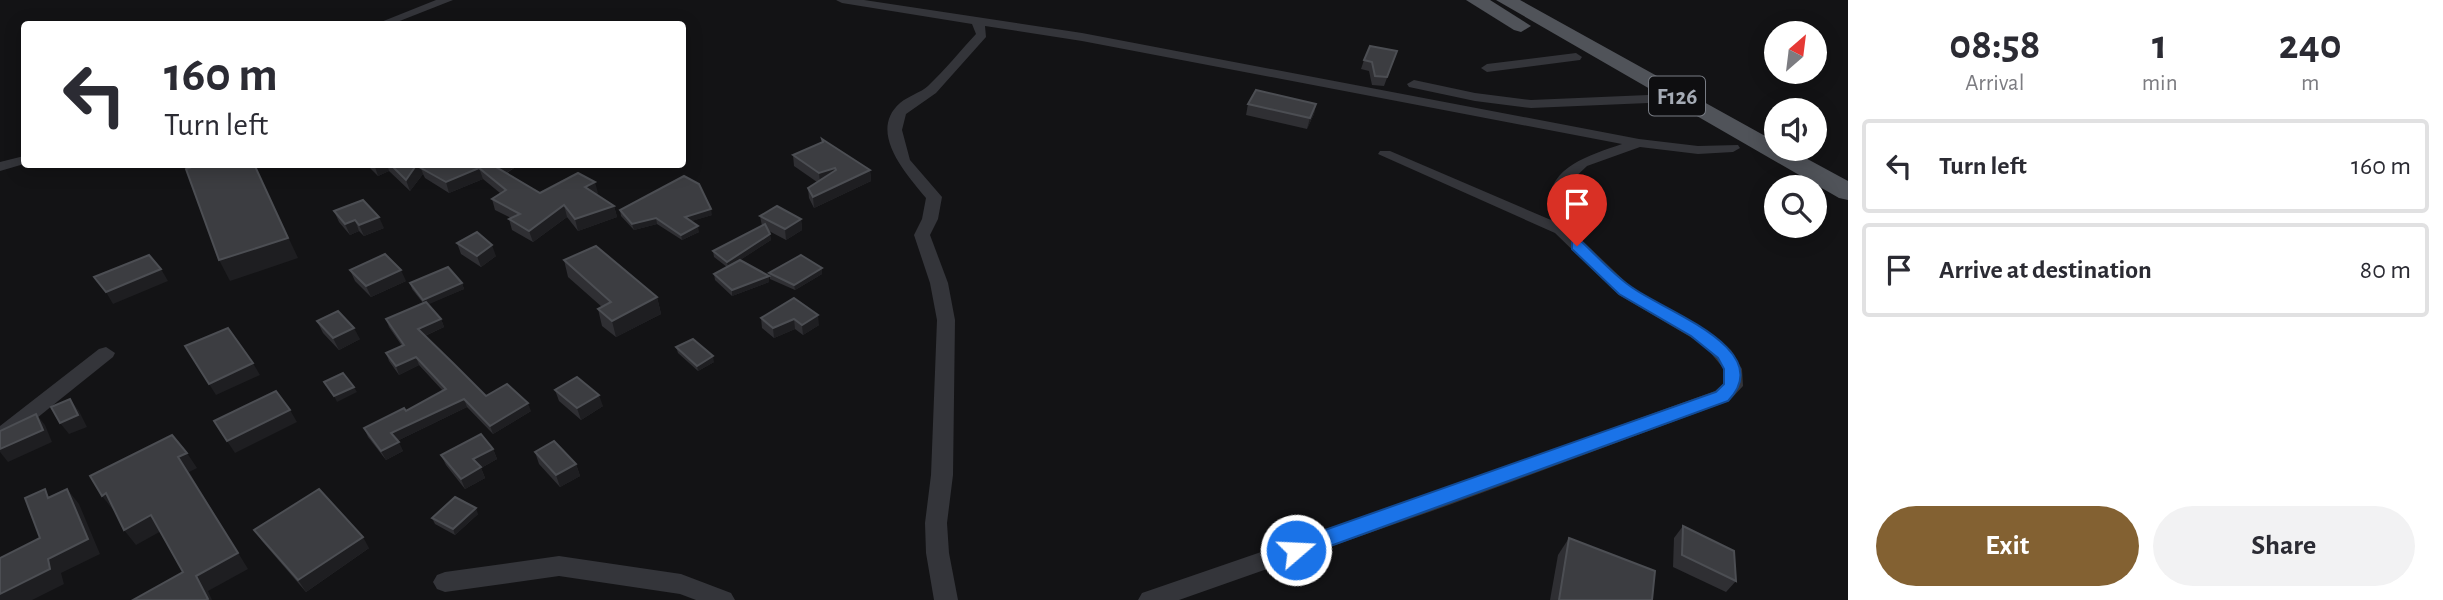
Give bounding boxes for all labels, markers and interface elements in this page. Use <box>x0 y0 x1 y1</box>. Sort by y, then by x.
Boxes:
north arrow <box>1764 21 1827 84</box>
map controls <box>1764 21 1827 238</box>
text: 08:58 <box>1949 24 2040 66</box>
text: 1 <box>2152 24 2167 66</box>
text: 240 <box>2279 24 2342 66</box>
icon: left <box>49 49 140 140</box>
text: 160 m <box>164 51 278 100</box>
text: Arrival <box>1965 72 2024 95</box>
text: min <box>2142 72 2178 95</box>
text: m <box>2301 72 2319 95</box>
road number: F126 <box>1649 76 1705 116</box>
button: sound <box>1764 98 1827 161</box>
text: Turn left <box>164 109 268 141</box>
icon: left <box>1880 147 1918 185</box>
text: Turn left <box>1939 153 2027 179</box>
text: 160 m <box>2351 153 2411 179</box>
pin <box>1547 174 1607 246</box>
button: search <box>1764 175 1827 238</box>
icon: arrive <box>1558 185 1596 223</box>
icon: arrive <box>1880 251 1918 289</box>
text: Arrive at destination <box>1939 257 2152 283</box>
text: 80 m <box>2360 257 2411 283</box>
button: Exit <box>1876 506 2139 586</box>
button: Share <box>2153 506 2415 586</box>
position arrow <box>1259 513 1333 587</box>

